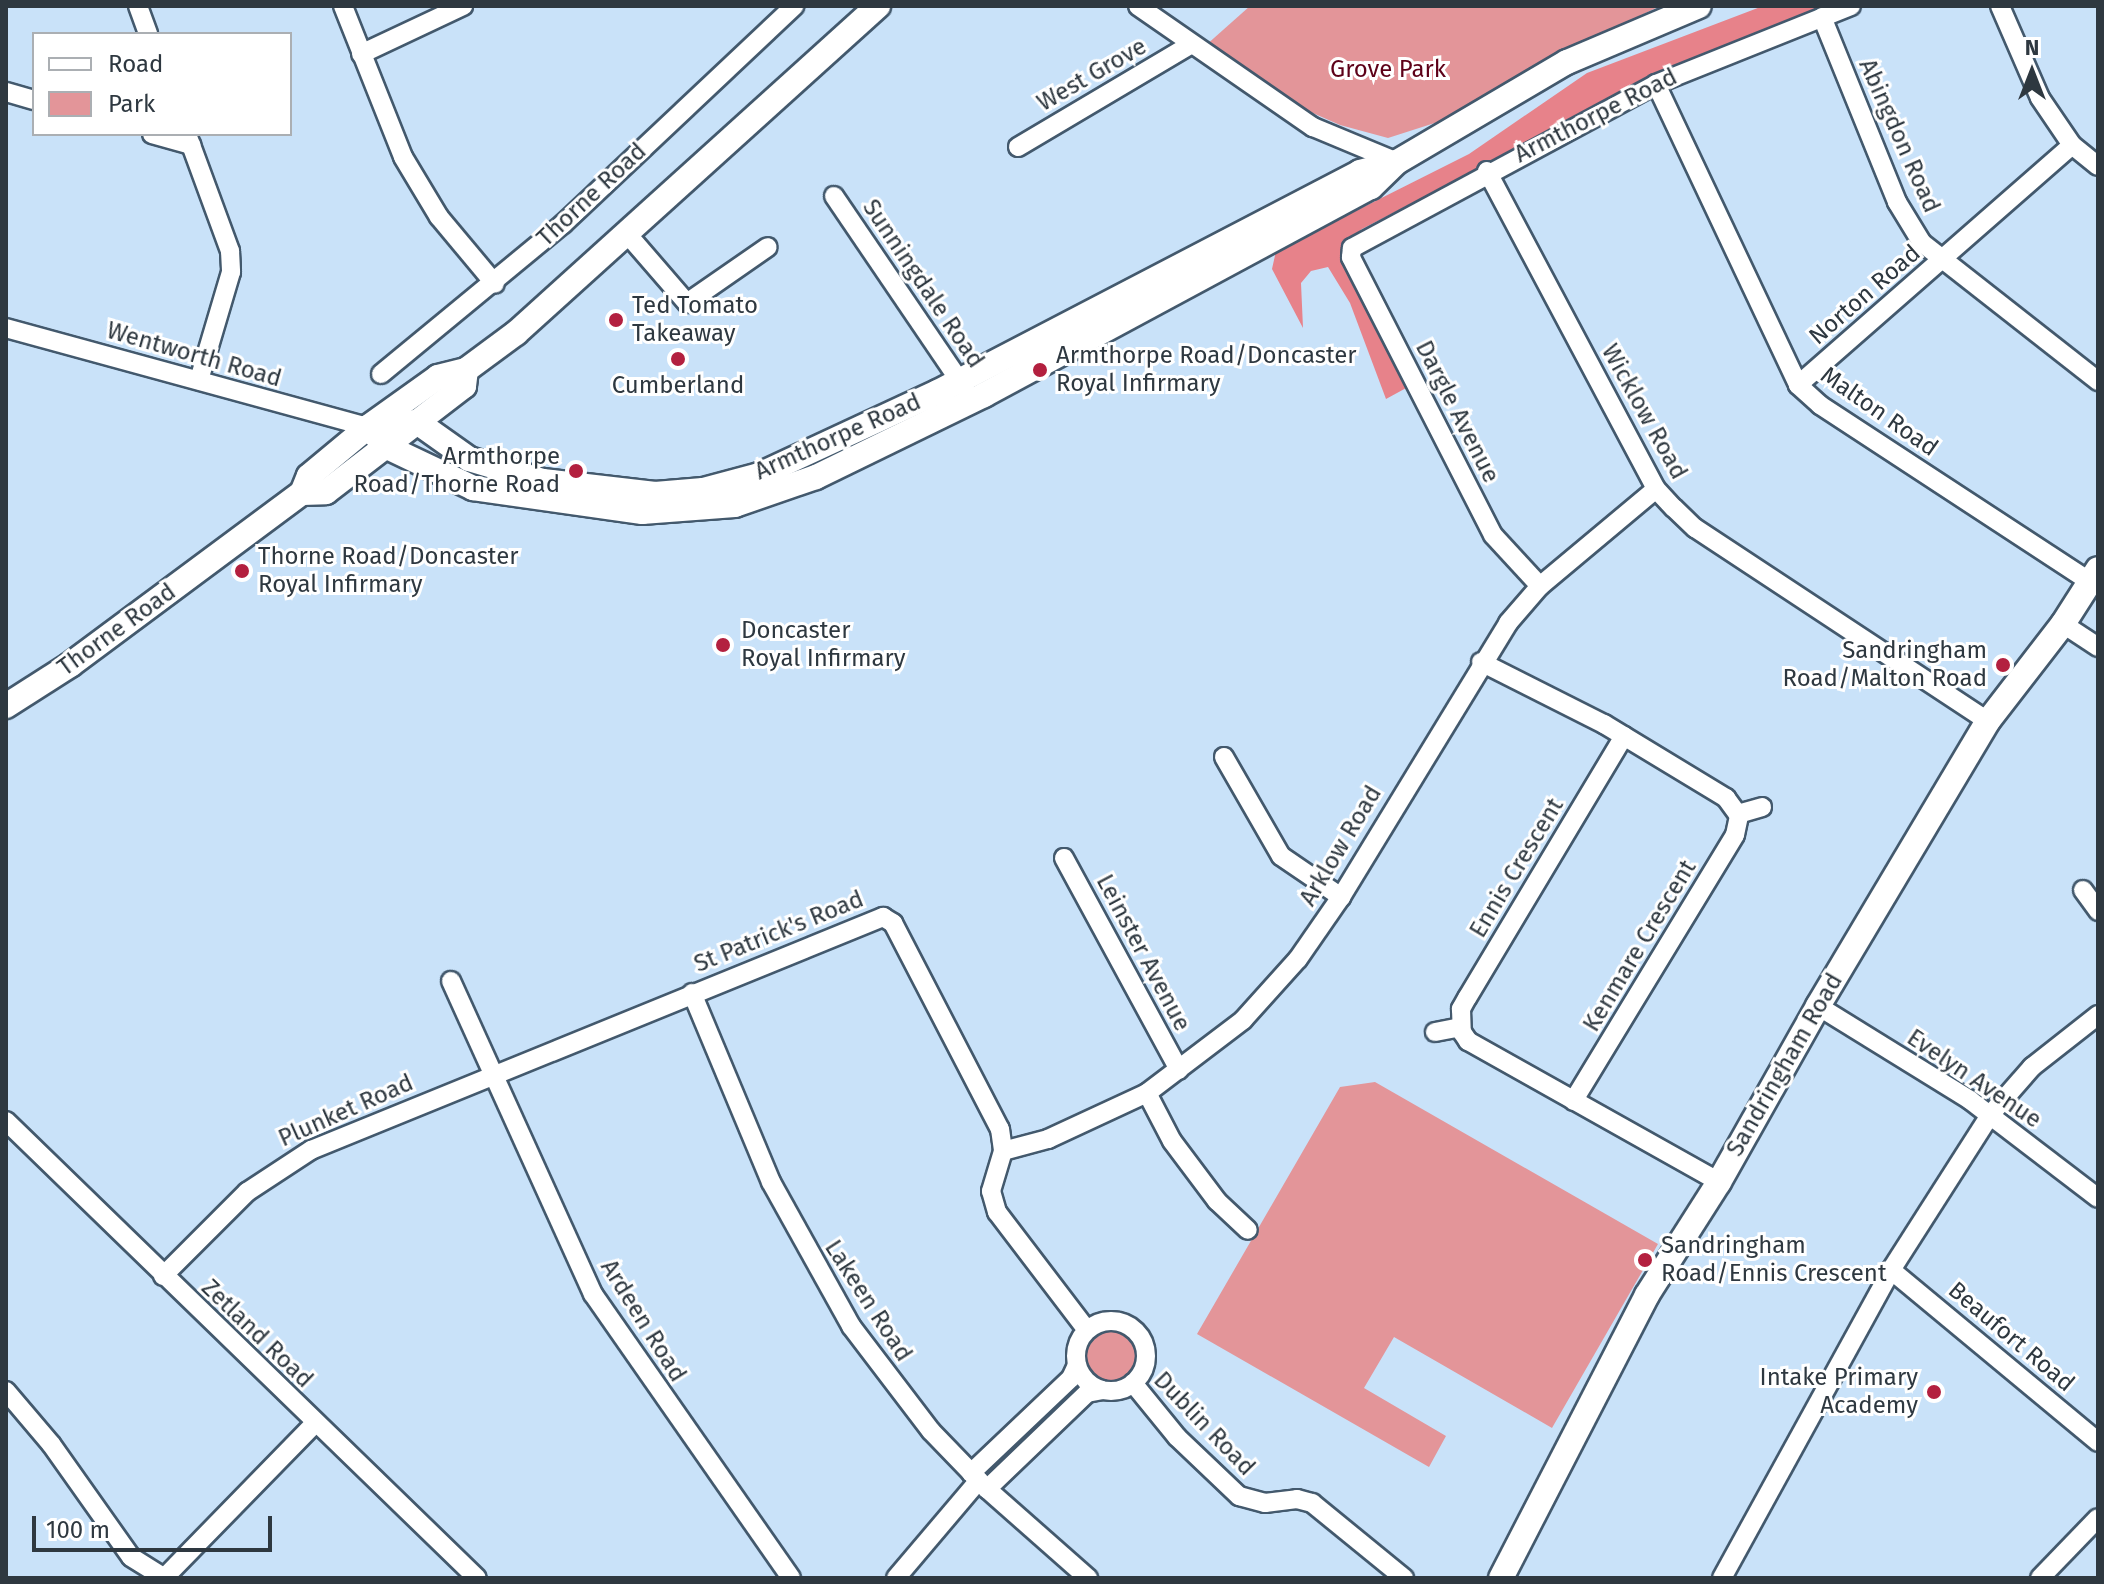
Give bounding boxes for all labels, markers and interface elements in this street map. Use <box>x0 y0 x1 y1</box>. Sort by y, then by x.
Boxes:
legend <box>32 32 292 136</box>
street label: West Grove <box>1032 32 1152 118</box>
north arrow <box>1992 32 2072 112</box>
text: N <box>2025 34 2039 61</box>
text: Road <box>108 50 163 78</box>
street label: Abingdon Road <box>1852 55 1946 217</box>
park label: Grove Park <box>1330 56 1446 84</box>
street label: Armthorpe Road <box>1510 63 1682 169</box>
text: Park <box>108 90 155 118</box>
street label: Thorne Road <box>531 137 653 253</box>
street label: Sunningdale Road <box>856 194 990 374</box>
street label: Norton Road <box>1804 239 1926 351</box>
place label: Ted Tomato Takeaway <box>632 292 758 348</box>
marker: Ted Tomato Takeaway <box>607 311 625 329</box>
street label: Wentworth Road <box>103 316 285 394</box>
street label: Dargle Avenue <box>1409 336 1505 488</box>
street label: Wicklow Road <box>1595 339 1693 485</box>
place label: Armthorpe Road/Doncaster Royal Infirmary <box>1056 342 1357 398</box>
marker: Cumberland <box>669 350 687 368</box>
marker: Armthorpe Road/Doncaster Royal Infirmary <box>1031 361 1049 379</box>
street label: Malton Road <box>1815 361 1943 463</box>
place label: Cumberland <box>612 372 744 400</box>
street label: Armthorpe Road <box>751 388 925 486</box>
place label: Armthorpe Road/Thorne Road <box>354 443 560 499</box>
marker: Armthorpe Road/Thorne Road <box>567 462 585 480</box>
place label: Thorne Road/Doncaster Royal Infirmary <box>258 543 519 599</box>
marker: Thorne Road/Doncaster Royal Infirmary <box>233 562 251 580</box>
street label: Thorne Road <box>52 578 182 682</box>
place label: Doncaster Royal Infirmary <box>741 617 906 673</box>
marker: Doncaster Royal Infirmary <box>712 634 734 656</box>
place label: Sandringham Road/Malton Road <box>1783 637 1987 693</box>
marker: Sandringham Road/Malton Road <box>1994 656 2012 674</box>
street label: Arklow Road <box>1294 781 1388 911</box>
street label: Ennis Crescent <box>1464 793 1570 943</box>
street label: Kenmare Crescent <box>1577 855 1703 1037</box>
street label: Leinster Avenue <box>1090 870 1196 1036</box>
street label: St Patrick's Road <box>690 885 868 979</box>
street label: Sandringham Road <box>1721 968 1849 1162</box>
street label: Evelyn Avenue <box>1901 1023 2047 1135</box>
street label: Plunket Road <box>274 1069 418 1153</box>
place label: Sandringham Road/Ennis Crescent <box>1661 1232 1887 1288</box>
street label: Lakeen Road <box>818 1235 918 1367</box>
marker: Sandringham Road/Ennis Crescent <box>1636 1251 1654 1269</box>
street label: Ardeen Road <box>594 1255 692 1387</box>
street label: Zetland Road <box>195 1274 319 1394</box>
street label: Beaufort Road <box>1942 1276 2080 1398</box>
place label: Intake Primary Academy <box>1760 1364 1918 1420</box>
street label: Dublin Road <box>1147 1366 1261 1482</box>
marker: Intake Primary Academy <box>1925 1383 1943 1401</box>
scale bar <box>36 1500 276 1550</box>
text: 100 m <box>46 1516 110 1544</box>

